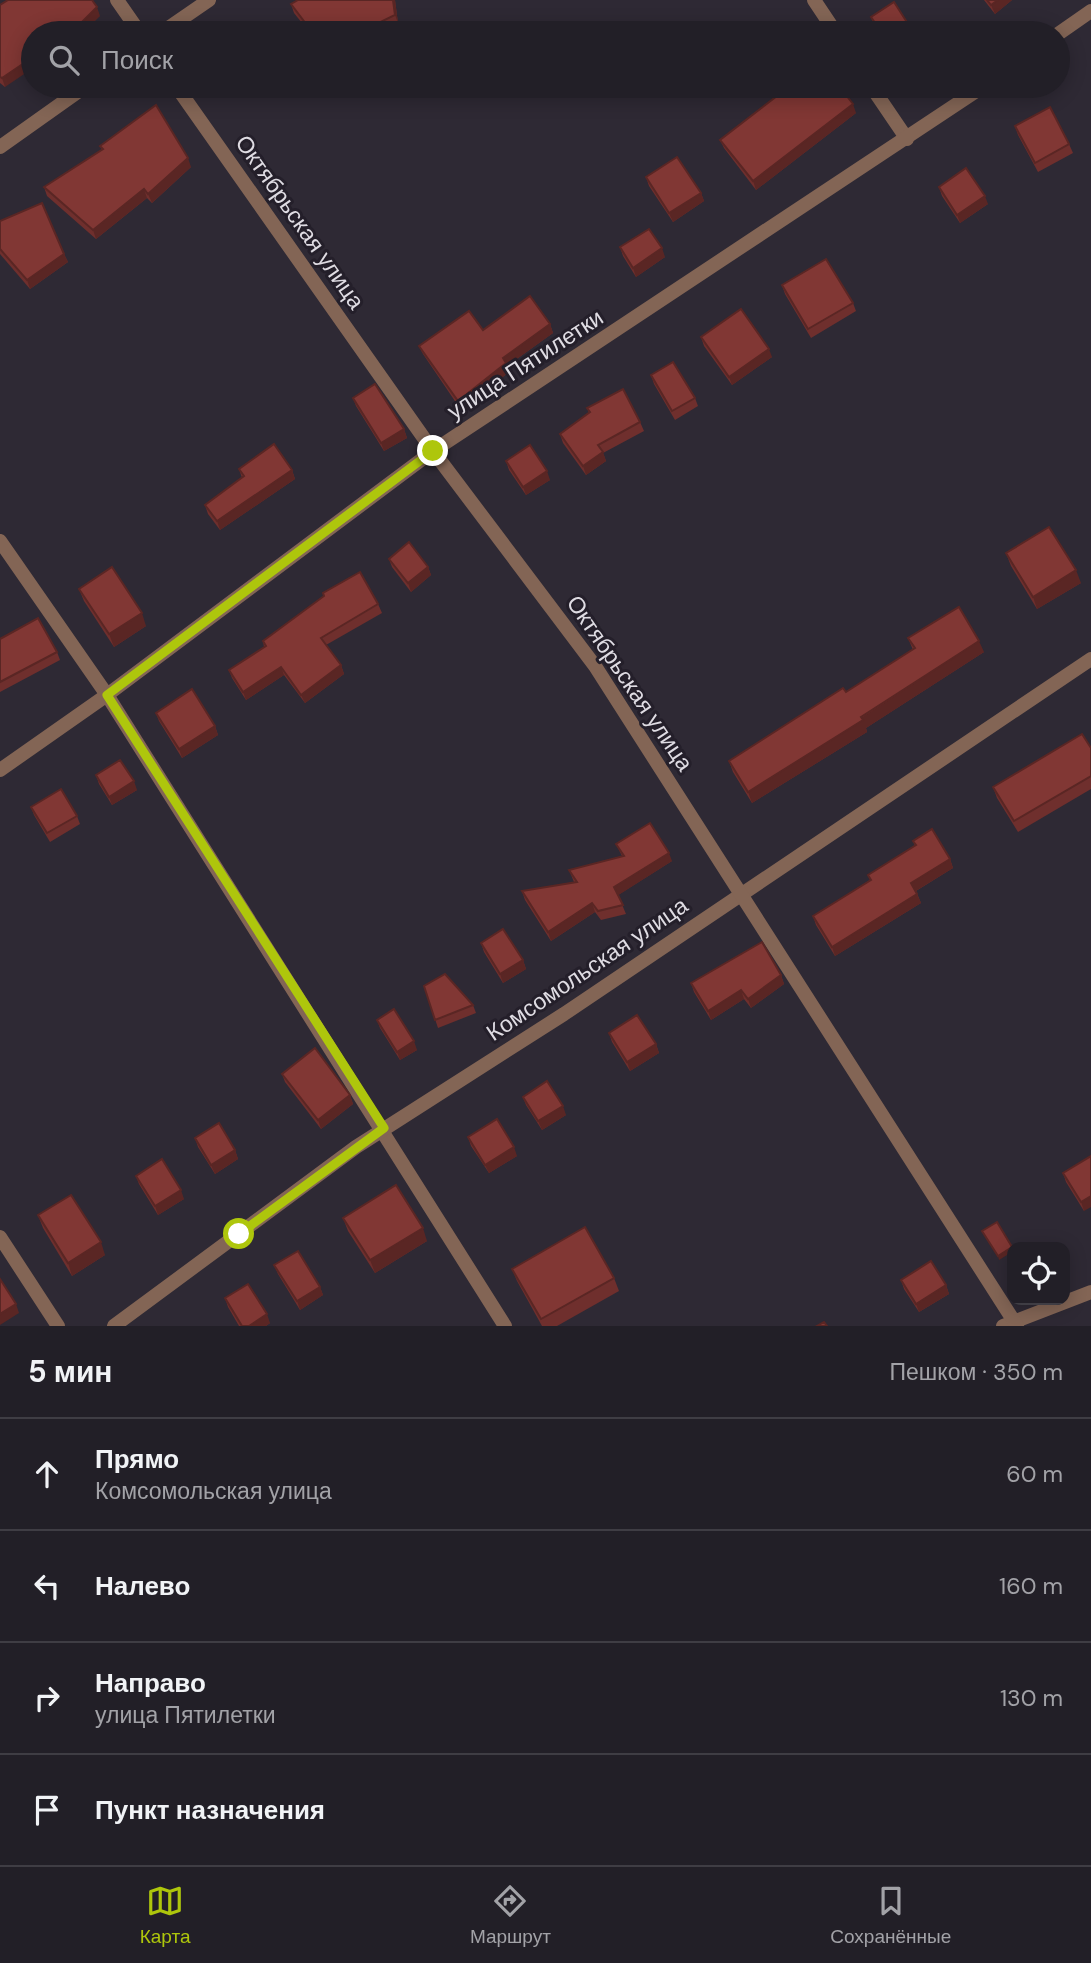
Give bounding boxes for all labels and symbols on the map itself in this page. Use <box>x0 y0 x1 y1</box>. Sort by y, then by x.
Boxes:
street label: Октябрьская улица <box>229 129 371 315</box>
street label: улица Пятилетки <box>441 302 609 426</box>
route end <box>417 435 448 466</box>
street label: Октябрьская улица <box>560 589 700 777</box>
street label: Комсомольская улица <box>480 890 694 1048</box>
route start <box>223 1218 254 1249</box>

